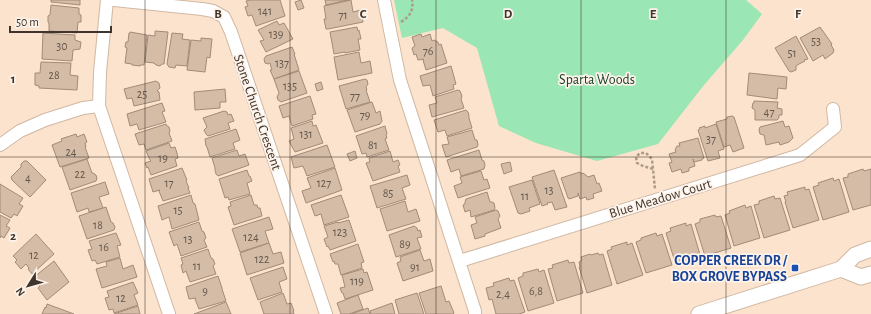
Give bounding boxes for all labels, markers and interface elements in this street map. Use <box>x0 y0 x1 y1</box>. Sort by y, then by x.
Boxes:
house number: 141 <box>258 5 272 17</box>
scale bar <box>10 8 111 34</box>
text: B <box>214 8 222 21</box>
text: C <box>360 8 367 21</box>
text: D <box>504 8 513 21</box>
text: E <box>650 8 657 21</box>
text: F <box>795 8 802 21</box>
house number: 71 <box>338 9 348 21</box>
text: 50 m <box>16 16 39 28</box>
house number: 139 <box>269 28 284 40</box>
house number: 53 <box>811 35 821 47</box>
house number: 30 <box>56 40 68 52</box>
house number: 76 <box>423 45 434 57</box>
house number: 51 <box>787 47 797 59</box>
street label: Stone Church Crescent <box>231 53 284 172</box>
house number: 137 <box>275 57 289 69</box>
house number: 28 <box>48 69 60 81</box>
text: 1 <box>11 73 15 86</box>
park label: Sparta Woods <box>559 73 635 87</box>
house number: 135 <box>283 80 297 92</box>
house number: 25 <box>137 88 147 100</box>
house number: 77 <box>350 90 360 102</box>
house number: 47 <box>764 106 774 118</box>
house number: 79 <box>360 109 371 121</box>
house number: 131 <box>299 128 313 140</box>
house number: 37 <box>706 133 716 145</box>
house number: 81 <box>368 139 378 151</box>
house number: 24 <box>65 146 77 158</box>
house number: 19 <box>158 152 168 164</box>
house number: 22 <box>75 168 86 180</box>
house number: 4 <box>25 172 31 184</box>
house number: 17 <box>164 177 174 189</box>
house number: 127 <box>317 177 331 189</box>
street label: Blue Meadow Court <box>608 177 714 221</box>
house number: 13 <box>544 184 554 196</box>
house number: 85 <box>383 187 393 199</box>
house number: 11 <box>521 190 529 202</box>
house number: 15 <box>173 204 183 216</box>
house number: 18 <box>93 219 103 231</box>
house number: 123 <box>333 226 347 238</box>
text: 2 <box>10 230 16 243</box>
house number: 124 <box>243 231 259 243</box>
house number: 13 <box>183 233 193 245</box>
house number: 89 <box>399 238 411 250</box>
house number: 16 <box>99 241 109 253</box>
house number: 12 <box>29 249 39 261</box>
house number: 122 <box>254 253 270 265</box>
place label: COPPER CREEK DR / BOX GROVE BYPASS <box>672 254 788 284</box>
house number: 11 <box>193 260 201 272</box>
house number: 91 <box>410 261 420 273</box>
marker: COPPER CREEK DR / BOX GROVE BYPASS <box>790 263 800 273</box>
north arrow <box>8 266 48 306</box>
house number: 119 <box>350 275 364 287</box>
text: N <box>14 285 27 298</box>
house number: 9 <box>202 285 208 297</box>
house number: 6,8 <box>529 285 543 297</box>
house number: 2,4 <box>496 288 510 300</box>
house number: 12 <box>116 292 126 304</box>

